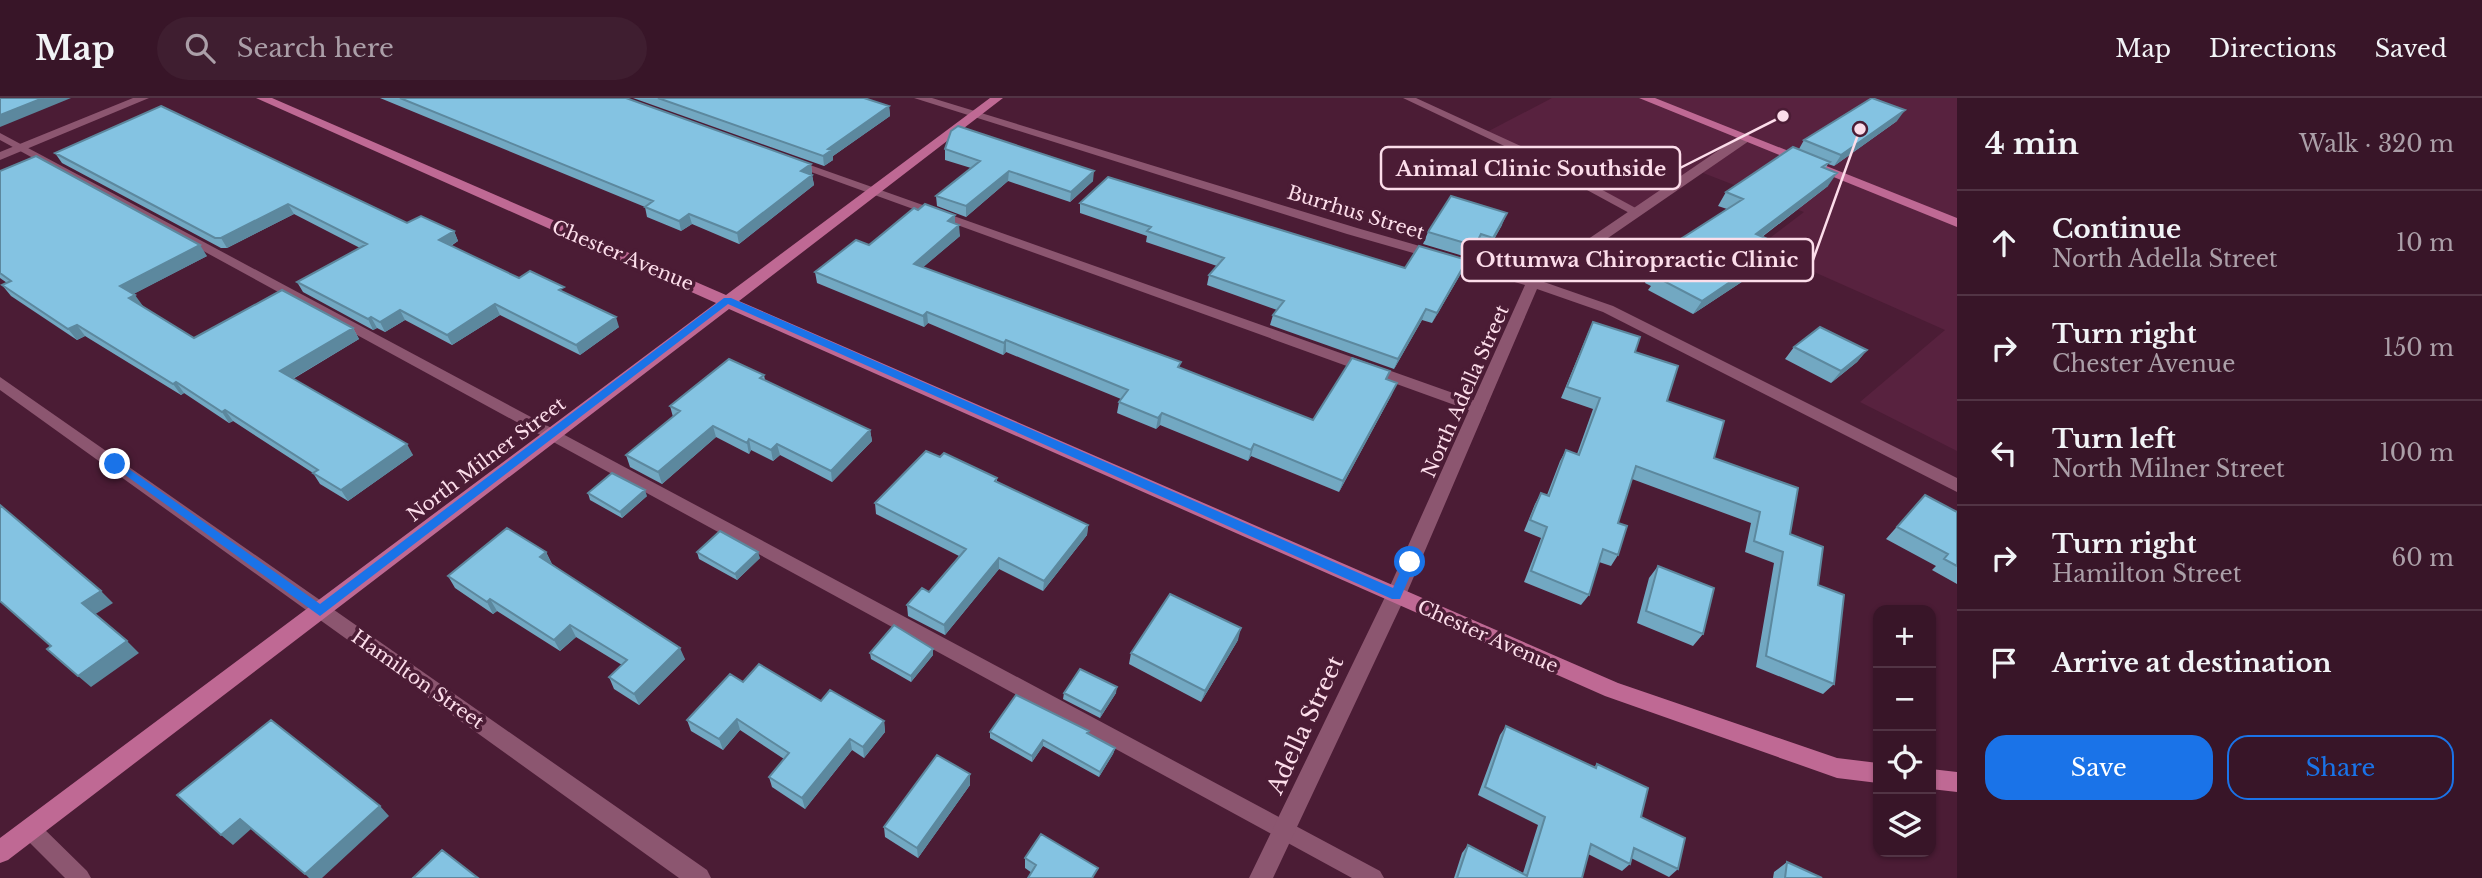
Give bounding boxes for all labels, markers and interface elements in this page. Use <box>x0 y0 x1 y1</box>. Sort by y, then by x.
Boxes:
search box <box>157 17 647 80</box>
text: Map <box>35 28 115 69</box>
icon: search <box>181 29 219 67</box>
text: Search here <box>237 32 394 64</box>
text: Map <box>2115 34 2171 63</box>
text: Directions <box>2209 34 2337 63</box>
text: Saved <box>2375 34 2447 63</box>
text: 4 min <box>1985 125 2079 162</box>
text: Walk · 320 m <box>2299 130 2454 158</box>
callout: Animal Clinic Southside <box>1381 147 1680 189</box>
text: Animal Clinic Southside <box>1395 156 1666 182</box>
street label: Burrhus Street <box>1284 181 1428 245</box>
text: Continue <box>2052 213 2181 245</box>
street label: Chester Avenue <box>549 215 697 296</box>
icon: ahead <box>1985 224 2023 262</box>
text: 10 m <box>2396 229 2454 257</box>
callout: Ottumwa Chiropractic Clinic <box>1462 239 1813 281</box>
text: North Adella Street <box>2052 245 2278 273</box>
text: Ottumwa Chiropractic Clinic <box>1476 247 1798 273</box>
street label: North Adella Street <box>1417 301 1514 481</box>
text: Turn right <box>2052 318 2197 350</box>
icon: right <box>1985 329 2023 367</box>
text: 150 m <box>2383 334 2454 362</box>
text: Chester Avenue <box>2052 350 2235 378</box>
street label: North Milner Street <box>403 392 571 526</box>
text: Turn left <box>2052 423 2176 455</box>
icon: left <box>1985 434 2023 472</box>
text: 100 m <box>2380 439 2454 467</box>
route end <box>99 448 130 479</box>
text: North Milner Street <box>2052 455 2285 483</box>
text: Turn right <box>2052 528 2197 560</box>
icon: right <box>1985 539 2023 577</box>
text: 60 m <box>2392 544 2454 572</box>
route start <box>1394 546 1425 577</box>
text: Hamilton Street <box>2052 560 2241 588</box>
street label: Chester Avenue <box>1414 595 1562 678</box>
map controls <box>1873 605 1936 857</box>
button: + <box>1873 605 1936 668</box>
street label: Hamilton Street <box>347 625 489 734</box>
icon: arrive <box>1985 644 2023 682</box>
text: Arrive at destination <box>2052 647 2332 679</box>
street label: Adella Street <box>1260 651 1349 799</box>
button: − <box>1873 668 1936 731</box>
button: locate <box>1873 731 1936 794</box>
button: Save <box>1985 735 2213 800</box>
button: Share <box>2227 735 2454 800</box>
button: layers <box>1873 794 1936 857</box>

